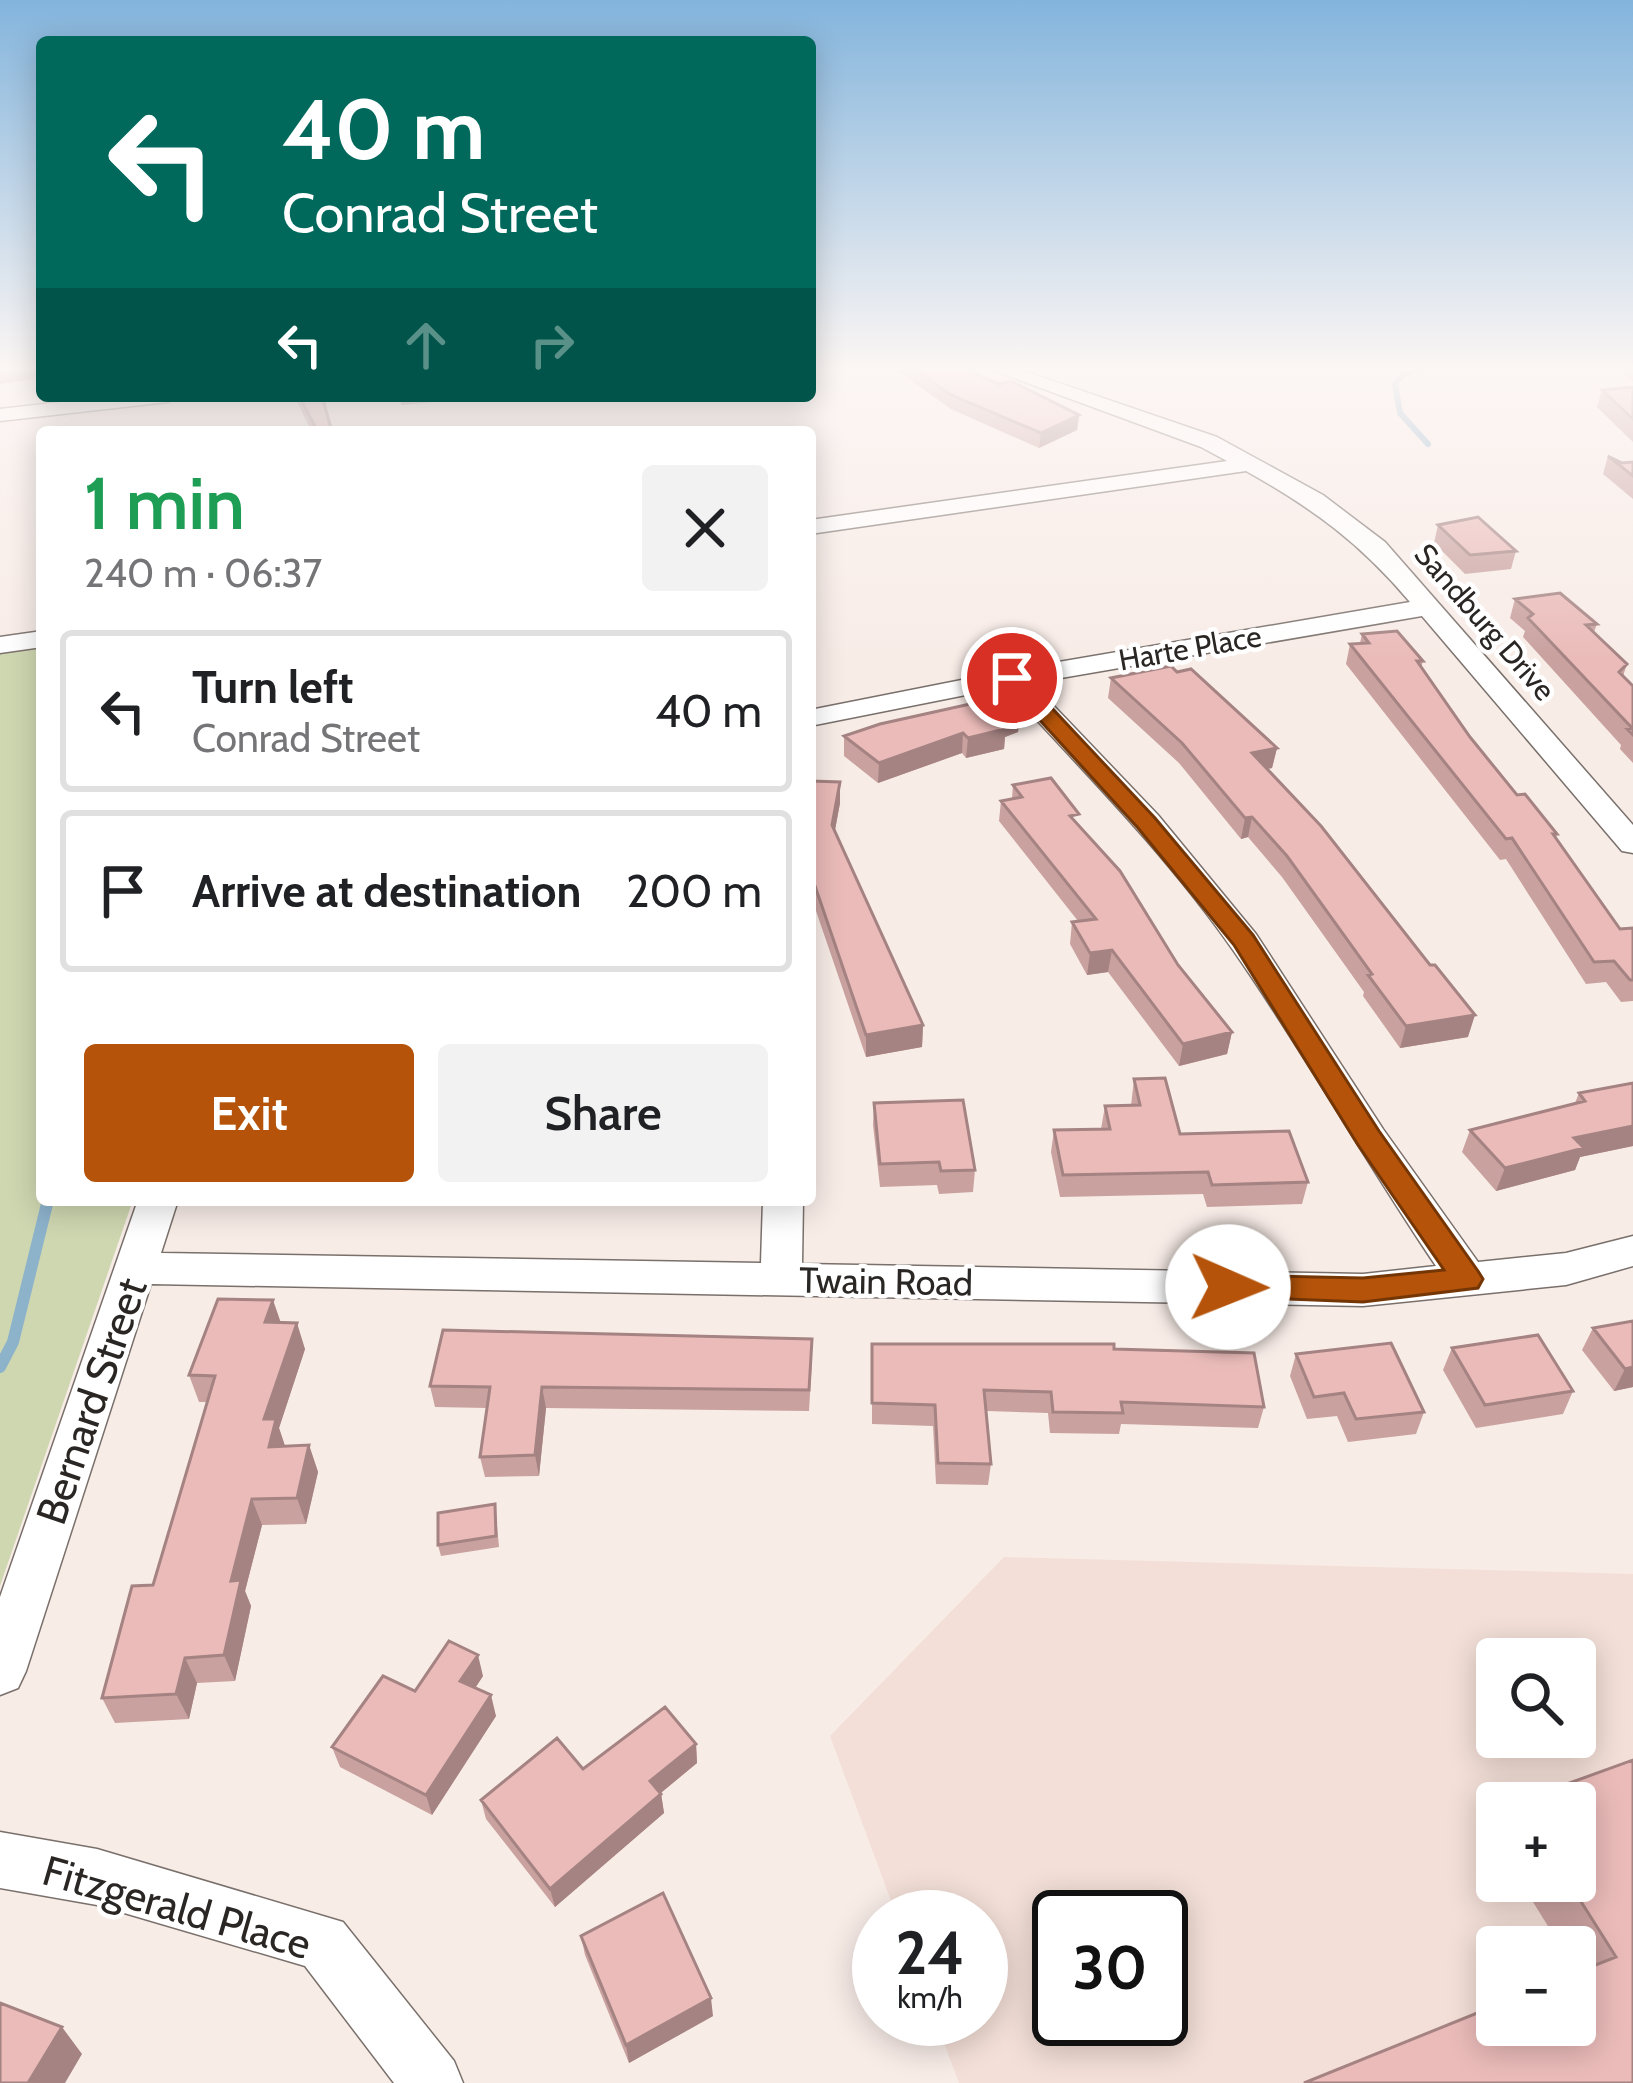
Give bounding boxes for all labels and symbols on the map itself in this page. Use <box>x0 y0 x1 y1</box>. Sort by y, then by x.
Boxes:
street label: Sandburg Drive <box>1407 536 1563 708</box>
street label: Harte Place <box>1116 617 1264 679</box>
pin <box>961 627 1063 729</box>
position arrow <box>1165 1224 1291 1350</box>
street label: Twain Road <box>799 1257 973 1305</box>
street label: Bernard Street <box>25 1271 157 1531</box>
street label: Fitzgerald Place <box>37 1844 317 1970</box>
speed limit sign: 30 <box>1032 1890 1188 2046</box>

